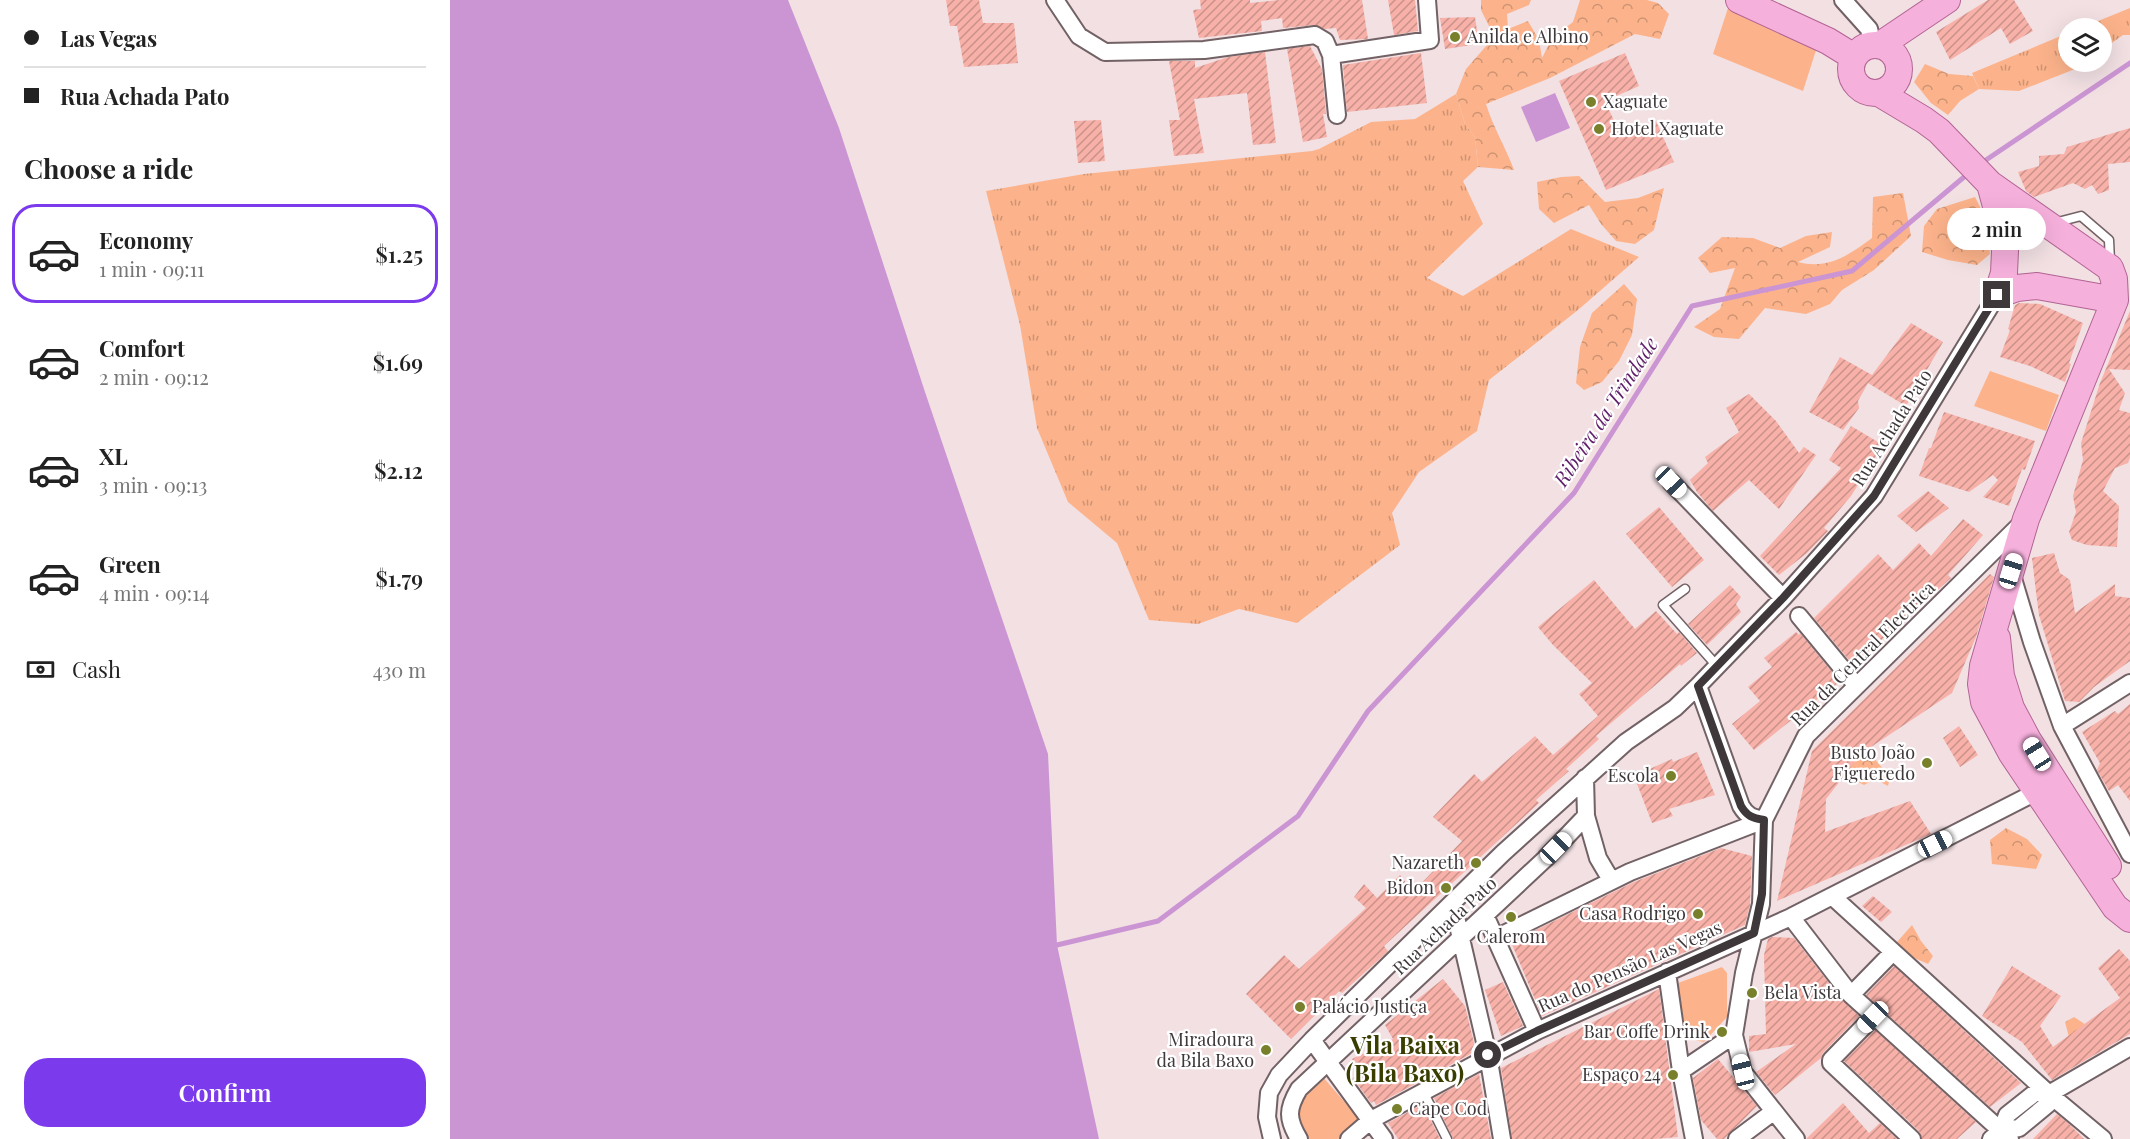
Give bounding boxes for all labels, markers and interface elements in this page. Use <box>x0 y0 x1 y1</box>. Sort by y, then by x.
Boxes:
map controls <box>2058 18 2112 72</box>
button: layers <box>2058 18 2112 72</box>
text: Las Vegas <box>60 23 157 53</box>
place label: Anilda e Albino <box>1466 24 1589 48</box>
marker: Anilda e Albino <box>1448 30 1462 44</box>
text: Rua Achada Pato <box>60 81 229 111</box>
place label: Xaguate <box>1603 89 1668 113</box>
marker: Xaguate <box>1584 95 1598 109</box>
place label: Hotel Xaguate <box>1611 116 1724 140</box>
marker: Hotel Xaguate <box>1592 122 1606 136</box>
text: Choose a ride <box>24 150 193 186</box>
callout: 2 min <box>1948 208 2046 250</box>
text: 2 min <box>1971 215 2022 242</box>
text: Economy <box>99 225 193 255</box>
icon: car <box>27 227 81 281</box>
text: $1.25 <box>376 239 423 269</box>
text: 1 min · 09:11 <box>99 255 204 282</box>
route end <box>1983 281 2010 308</box>
water label: Ribeira da Trindade <box>1546 331 1663 492</box>
text: Comfort <box>99 333 185 363</box>
icon: car <box>27 335 81 389</box>
text: $1.69 <box>373 347 423 377</box>
text: 2 min · 09:12 <box>99 363 209 390</box>
street label: Rua Achada Pato <box>1846 364 1937 491</box>
text: XL <box>99 441 128 471</box>
icon: car <box>27 443 81 497</box>
text: $2.12 <box>374 455 423 485</box>
car <box>1652 463 1690 501</box>
text: 3 min · 09:13 <box>99 471 207 498</box>
text: Green <box>99 549 161 579</box>
icon: car <box>27 551 81 605</box>
car <box>1997 551 2025 591</box>
text: $1.79 <box>375 563 423 593</box>
street label: Rua da Central Electrica <box>1785 576 1940 731</box>
text: 4 min · 09:14 <box>99 579 209 606</box>
icon: cash <box>24 653 57 686</box>
text: Cash <box>72 654 121 684</box>
text: 430 m <box>373 656 426 683</box>
car <box>2020 734 2054 774</box>
place label: Busto João Figueredo <box>1830 740 1915 785</box>
marker: Busto João Figueredo <box>1920 756 1934 770</box>
place label: Escola <box>1607 763 1659 787</box>
marker: Escola <box>1664 769 1678 783</box>
car <box>1915 828 1955 860</box>
car <box>1537 829 1575 867</box>
place label: Nazareth <box>1391 850 1464 874</box>
marker: Nazareth <box>1469 856 1483 870</box>
street label: Rua Achada Pato <box>1387 871 1501 980</box>
place label: Bidon <box>1387 875 1434 899</box>
marker: Bidon <box>1439 881 1453 895</box>
place label: Casa Rodrigo <box>1579 901 1686 925</box>
marker: Casa Rodrigo <box>1691 907 1705 921</box>
marker: Calerom <box>1504 910 1518 924</box>
street label: Rua do Pensão Las Vegas <box>1534 915 1725 1017</box>
place label: Calerom <box>1477 924 1545 948</box>
place label: Bela Vista <box>1764 980 1842 1004</box>
marker: Bela Vista <box>1745 986 1759 1000</box>
place label: Palácio Justiça <box>1312 994 1427 1018</box>
car <box>1854 998 1892 1036</box>
marker: Palácio Justiça <box>1293 1000 1307 1014</box>
place label: Bar Coffe Drink <box>1583 1019 1710 1043</box>
marker: Bar Coffe Drink <box>1715 1025 1729 1039</box>
place label: Miradoura da Bila Baxo <box>1156 1027 1254 1072</box>
district label: Vila Baixa (Bila Baxo) <box>1346 1028 1464 1088</box>
route start <box>1474 1041 1501 1068</box>
marker: Miradoura da Bila Baxo <box>1259 1043 1273 1057</box>
car <box>1730 1052 1756 1092</box>
button: Confirm <box>24 1058 426 1127</box>
place label: Espaço 24 <box>1582 1062 1661 1086</box>
marker: Espaço 24 <box>1666 1068 1680 1082</box>
place label: Cape Cod <box>1409 1096 1488 1120</box>
marker: Cape Cod <box>1390 1102 1404 1116</box>

